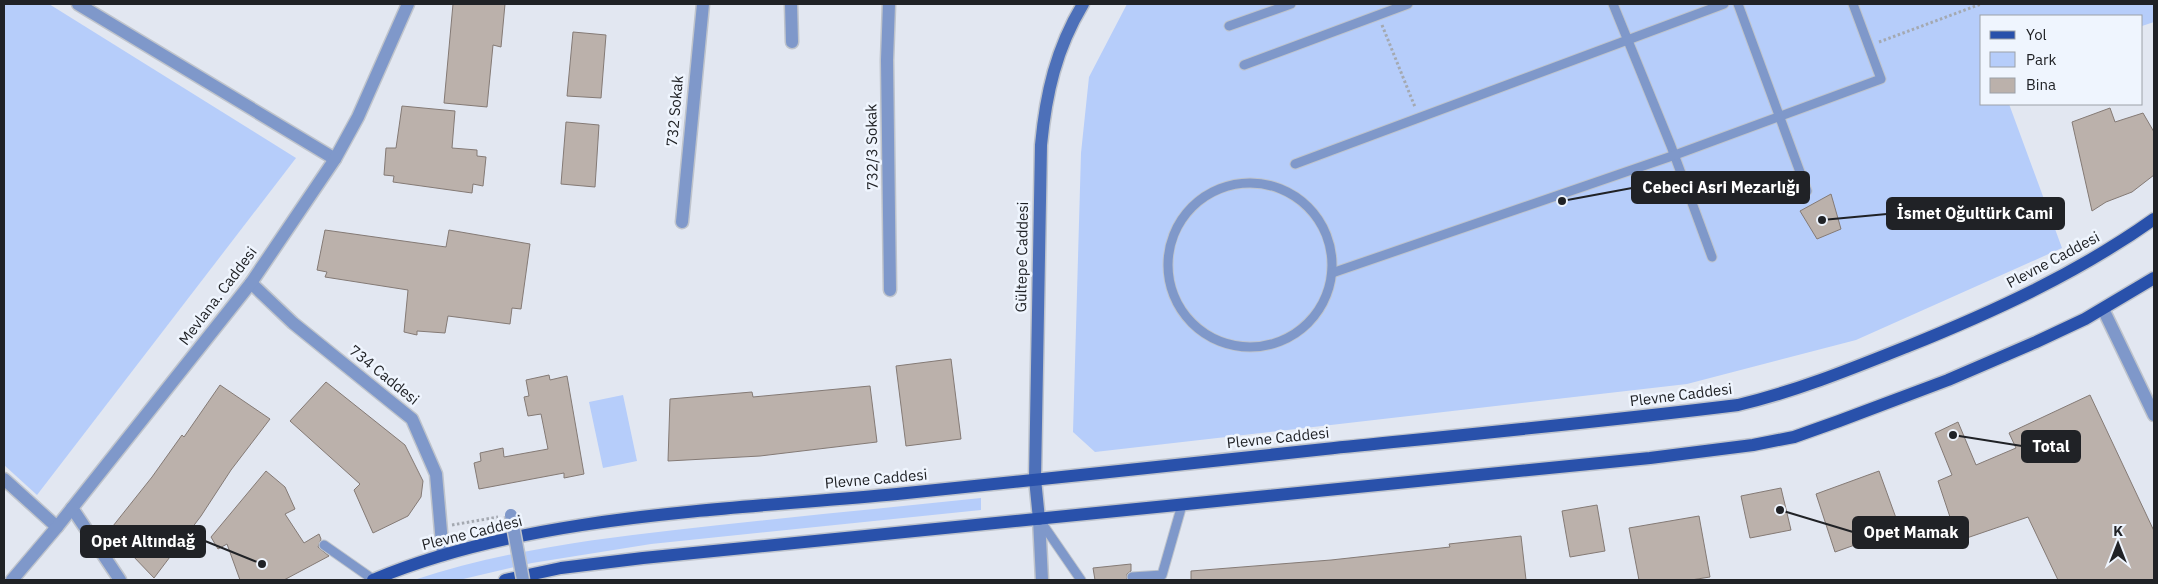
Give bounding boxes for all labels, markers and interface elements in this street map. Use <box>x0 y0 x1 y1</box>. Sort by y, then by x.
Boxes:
legend <box>1980 15 2143 105</box>
text: Yol <box>2026 25 2047 44</box>
text: Park <box>2026 50 2056 69</box>
street label: 732 Sokak <box>662 74 687 147</box>
text: Bina <box>2026 75 2056 94</box>
street label: 732/3 Sokak <box>861 104 882 190</box>
callout: Cebeci Asri Mezarlığı <box>1632 172 1809 203</box>
text: Cebeci Asri Mezarlığı <box>1642 177 1800 197</box>
callout: İsmet Oğultürk Cami <box>1887 198 2064 229</box>
street label: Gültepe Caddesi <box>1011 201 1032 313</box>
text: İsmet Oğultürk Cami <box>1897 203 2053 223</box>
street label: Plevne Caddesi <box>2003 227 2103 292</box>
street label: Mevlana. Caddesi <box>174 243 261 349</box>
street label: 734 Caddesi <box>345 341 423 409</box>
street label: Plevne Caddesi <box>1629 379 1733 410</box>
street label: Plevne Caddesi <box>1226 423 1330 452</box>
callout: Total <box>2022 431 2080 462</box>
text: Total <box>2032 436 2070 456</box>
street label: Plevne Caddesi <box>824 465 928 492</box>
street label: Plevne Caddesi <box>420 511 524 554</box>
callout: Opet Mamak <box>1853 517 1968 548</box>
north arrow <box>2093 519 2143 569</box>
text: Opet Mamak <box>1864 522 1959 542</box>
text: K <box>2113 522 2123 540</box>
callout: Opet Altındağ <box>81 526 205 557</box>
text: Opet Altındağ <box>91 531 195 551</box>

